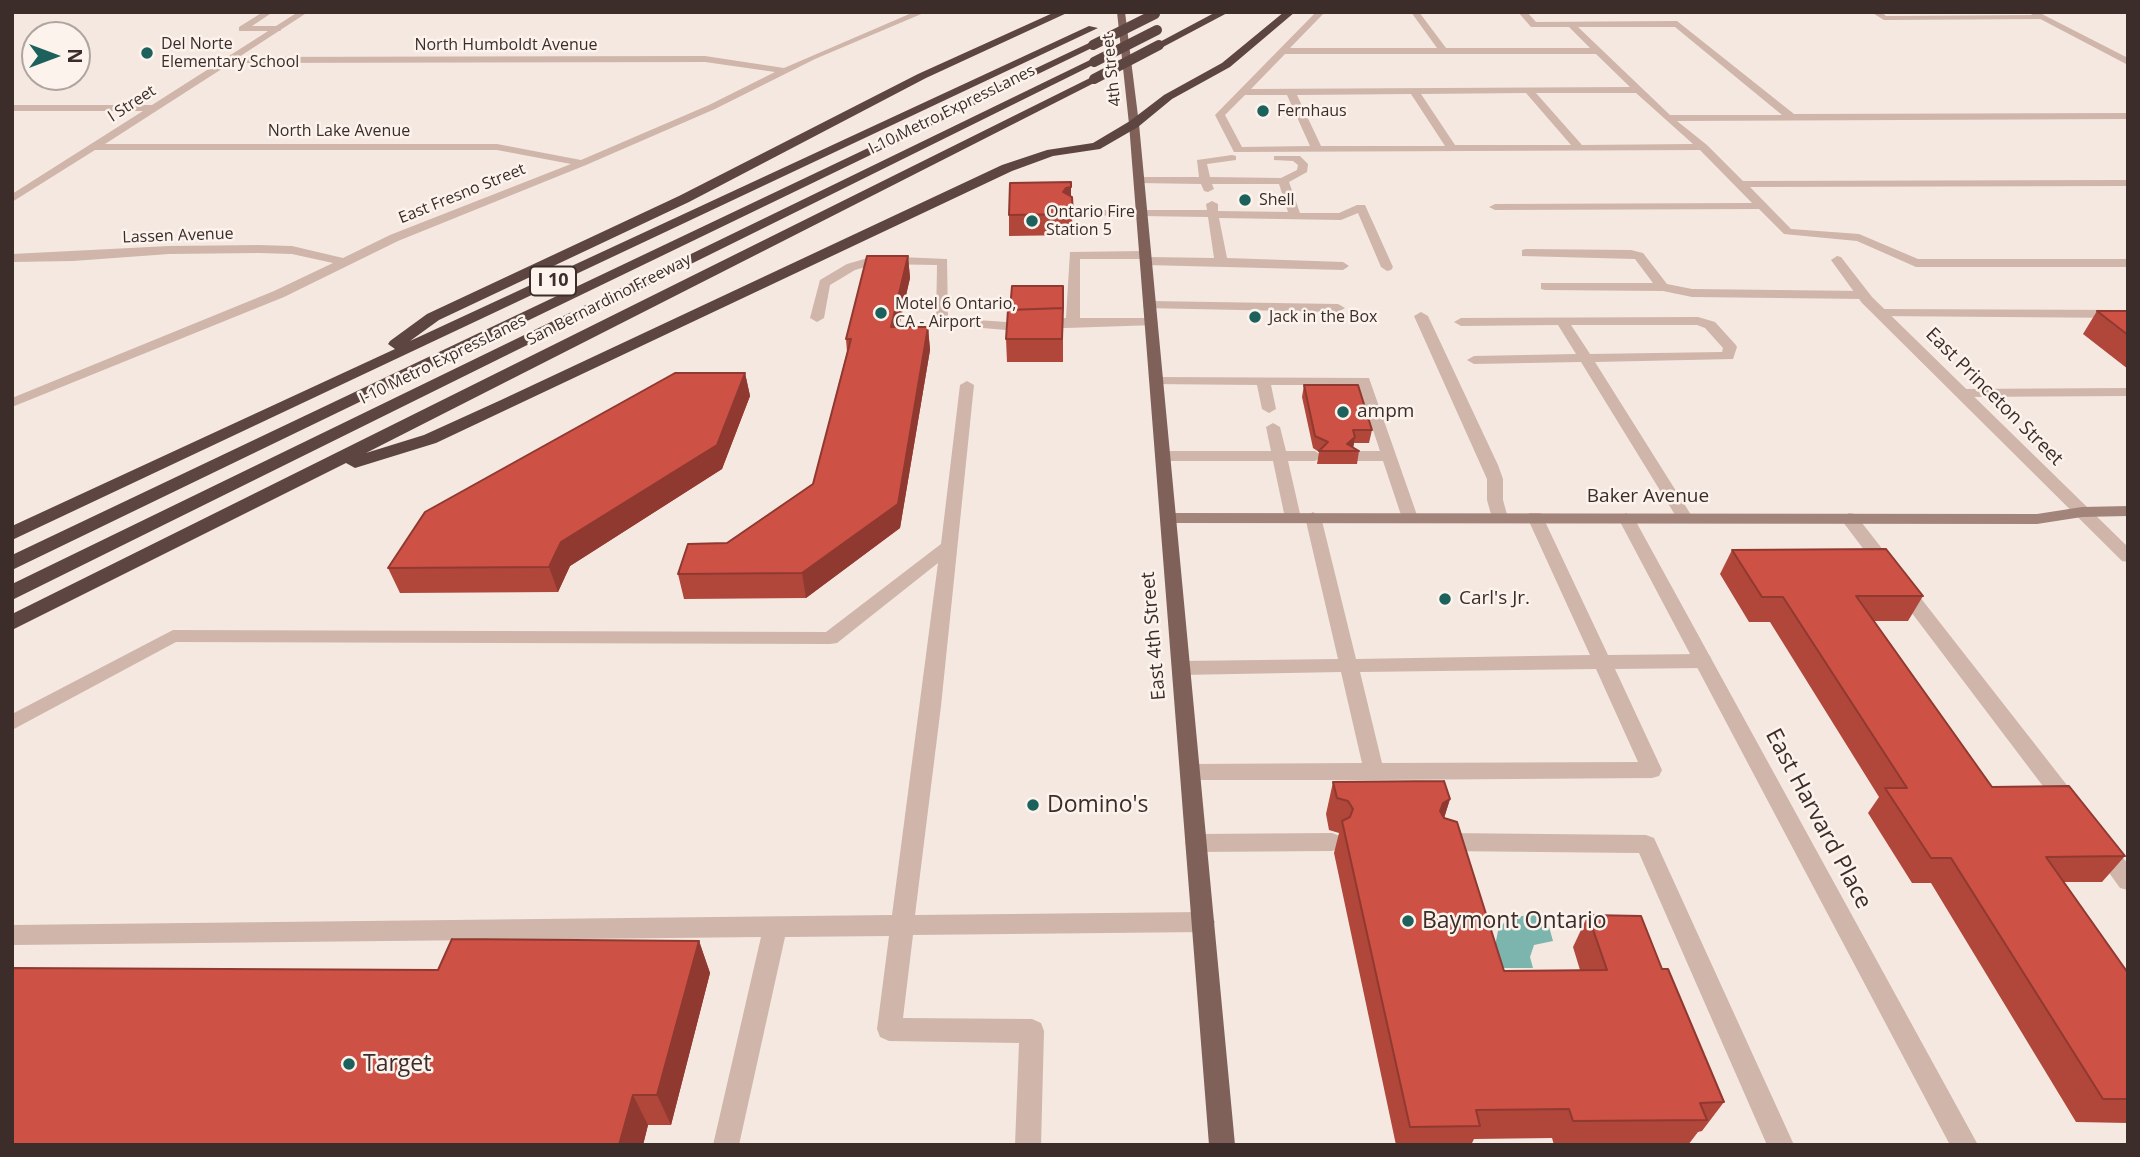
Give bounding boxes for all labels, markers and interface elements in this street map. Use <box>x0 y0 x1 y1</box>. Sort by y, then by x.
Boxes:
north arrow <box>21 21 91 91</box>
street label: 4th Street <box>1099 32 1125 108</box>
place label: Del Norte Elementary School <box>161 34 299 72</box>
street label: North Humboldt Avenue <box>414 35 598 55</box>
marker: Del Norte Elementary School <box>139 45 155 61</box>
text: N <box>62 48 88 64</box>
street label: I-10 Metro ExpressLanes <box>866 61 1038 159</box>
street label: I Street <box>104 81 160 127</box>
place label: Fernhaus <box>1277 101 1347 121</box>
marker: Fernhaus <box>1255 103 1271 119</box>
street label: North Lake Avenue <box>268 121 410 141</box>
street label: East Fresno Street <box>396 160 528 228</box>
place label: Shell <box>1259 190 1295 210</box>
marker: Shell <box>1237 192 1253 208</box>
place label: Ontario Fire Station 5 <box>1046 202 1135 240</box>
marker: Ontario Fire Station 5 <box>1024 213 1040 229</box>
street label: Lassen Avenue <box>122 224 234 248</box>
street label: San Bernardino Freeway <box>523 250 695 350</box>
road number: I 10 <box>530 267 576 296</box>
place label: Motel 6 Ontario, CA - Airport <box>895 294 1016 332</box>
marker: Motel 6 Ontario, CA - Airport <box>873 305 889 321</box>
place label: Jack in the Box <box>1269 307 1377 327</box>
marker: Jack in the Box <box>1247 309 1263 325</box>
street label: I-10 Metro ExpressLanes <box>357 311 529 409</box>
street label: East Princeton Street <box>1920 323 2068 471</box>
place label: ampm <box>1357 401 1414 423</box>
marker: ampm <box>1335 404 1351 420</box>
street label: Baker Avenue <box>1587 486 1709 508</box>
street label: East 4th Street <box>1137 571 1171 701</box>
place label: Carl's Jr. <box>1459 588 1530 610</box>
marker: Carl's Jr. <box>1437 591 1453 607</box>
street label: East Harvard Place <box>1759 724 1877 914</box>
place label: Domino's <box>1047 791 1149 819</box>
marker: Domino's <box>1025 797 1041 813</box>
place label: Baymont Ontario <box>1422 907 1607 935</box>
marker: Baymont Ontario <box>1400 913 1416 929</box>
place label: Target <box>363 1050 431 1078</box>
marker: Target <box>341 1056 357 1072</box>

